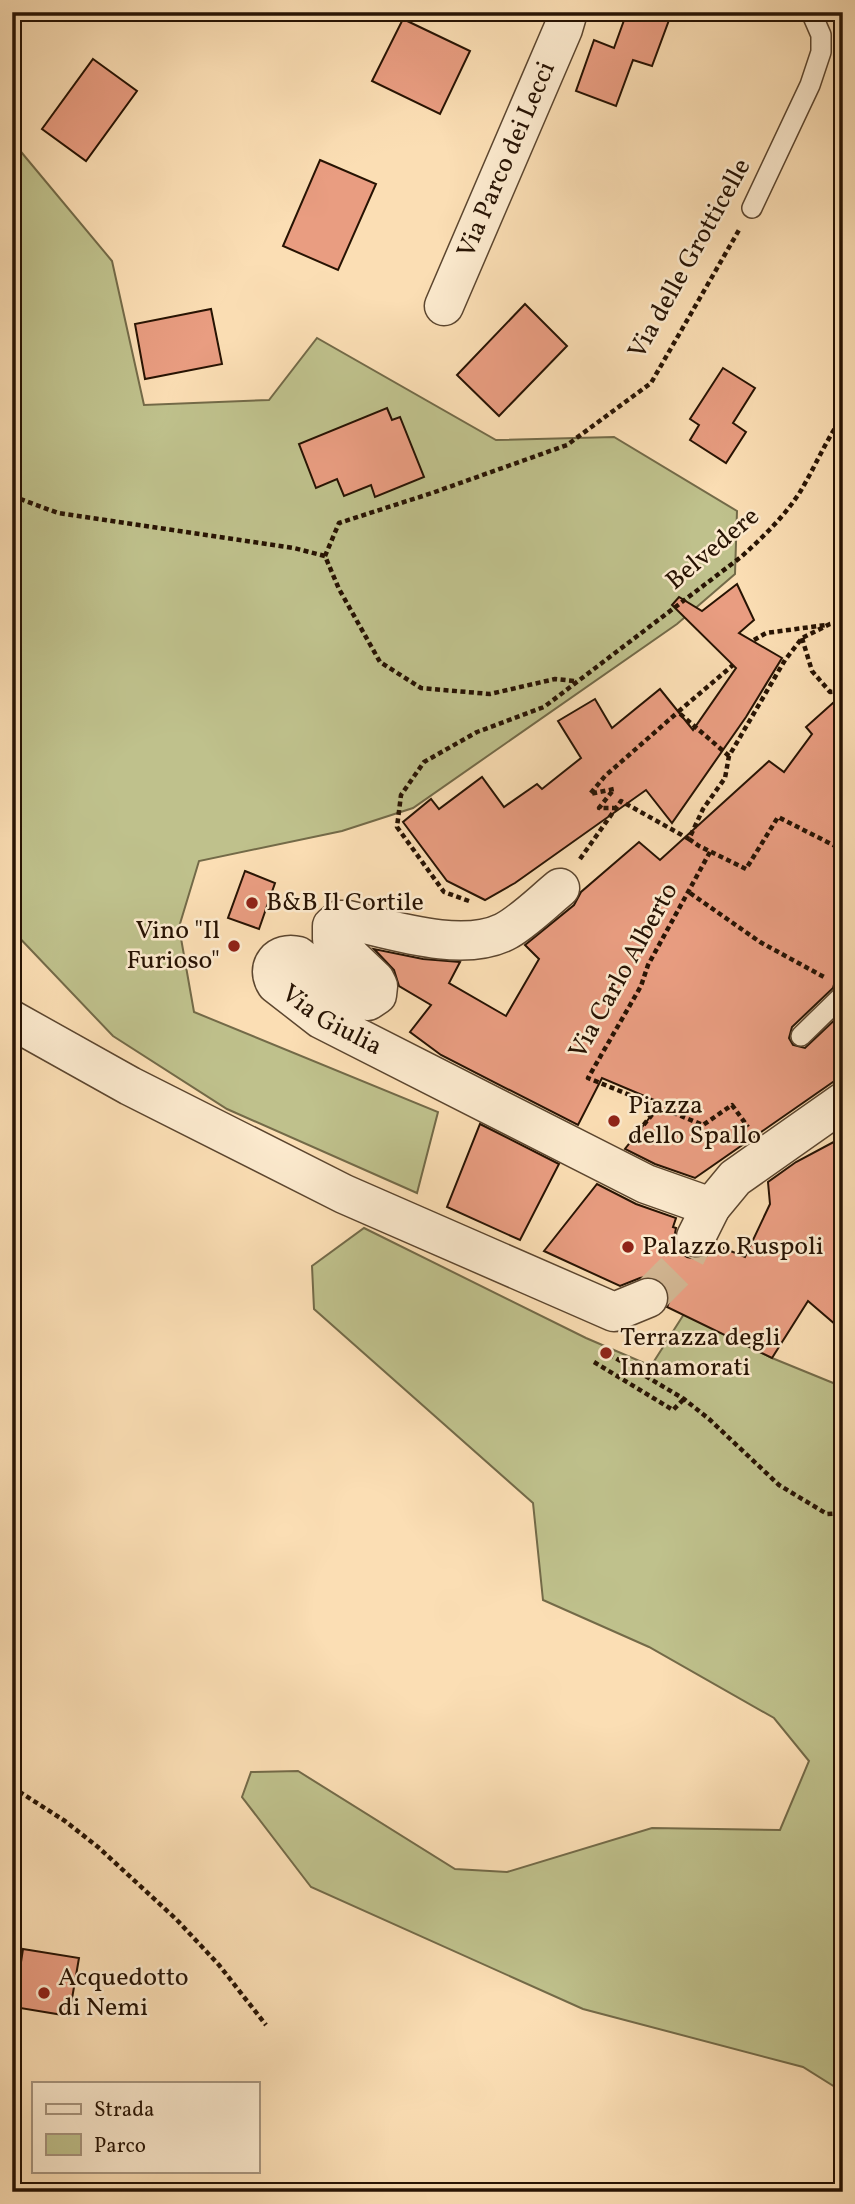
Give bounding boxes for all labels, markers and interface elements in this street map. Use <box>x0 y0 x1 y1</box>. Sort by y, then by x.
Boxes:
street label: Via Parco dei Lecci <box>449 56 565 264</box>
street label: Via delle Grotticelle <box>620 152 760 366</box>
street label: Belvedere <box>658 499 768 599</box>
street label: Via Carlo Alberto <box>561 876 687 1066</box>
place label: B&B Il Cortile <box>266 885 424 921</box>
marker: B&B Il Cortile <box>244 895 260 911</box>
place label: Vino "Il Furioso" <box>126 913 220 979</box>
marker: Vino "Il Furioso" <box>226 938 242 954</box>
street label: Via Giulia <box>273 976 388 1065</box>
place label: Piazza dello Spallo <box>628 1088 761 1154</box>
marker: Piazza dello Spallo <box>606 1113 622 1129</box>
place label: Palazzo Ruspoli <box>642 1229 824 1265</box>
marker: Palazzo Ruspoli <box>620 1239 636 1255</box>
place label: Terrazza degli Innamorati <box>620 1320 781 1386</box>
marker: Terrazza degli Innamorati <box>598 1345 614 1361</box>
place label: Acquedotto di Nemi <box>58 1960 189 2026</box>
marker: Acquedotto di Nemi <box>36 1985 52 2001</box>
legend <box>32 2082 259 2172</box>
text: Strada <box>94 2096 155 2125</box>
text: Parco <box>94 2132 146 2161</box>

